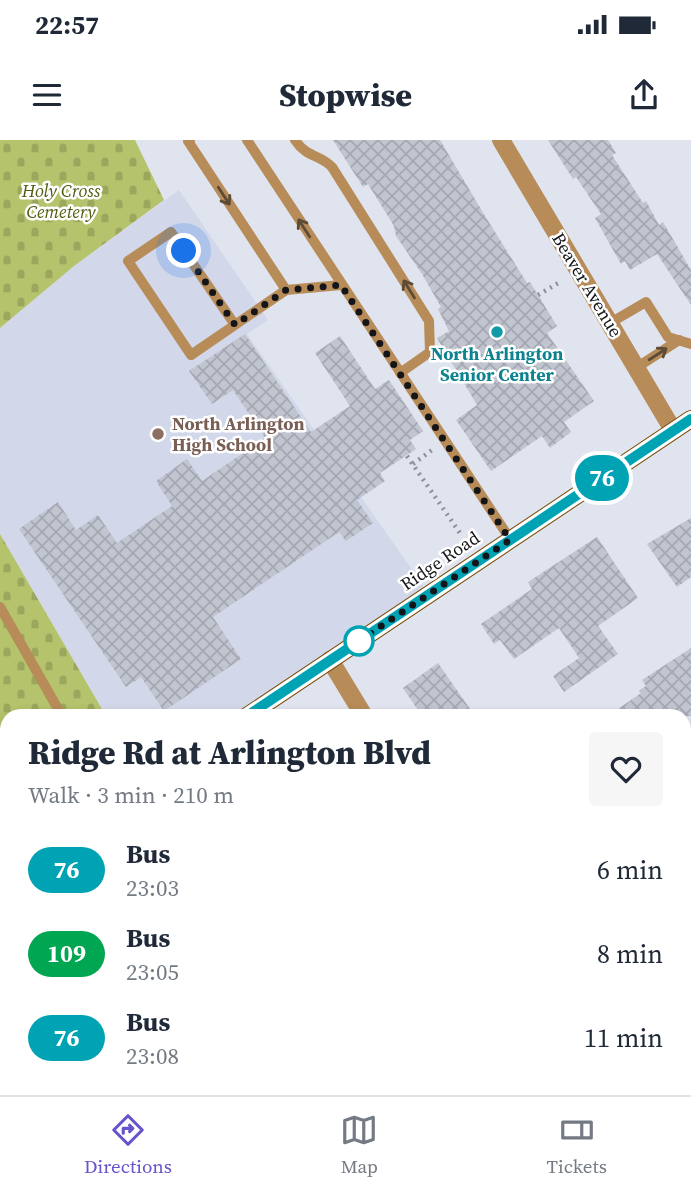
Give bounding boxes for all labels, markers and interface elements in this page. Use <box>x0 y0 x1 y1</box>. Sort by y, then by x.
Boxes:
text: 22:57 <box>35 7 99 43</box>
text: Stopwise <box>279 73 412 117</box>
icon: menu <box>28 76 66 114</box>
icon: share <box>625 76 663 114</box>
park label: Holy Cross Cemetery <box>21 178 101 224</box>
one-way arrow <box>217 186 232 205</box>
one-way arrow <box>296 219 311 238</box>
street label: Beaver Avenue <box>546 228 629 342</box>
your location <box>166 233 201 268</box>
one-way arrow <box>402 280 416 300</box>
marker: North Arlington Senior Center <box>489 324 505 340</box>
place label: North Arlington Senior Center <box>431 341 563 387</box>
one-way arrow <box>647 347 667 361</box>
place label: North Arlington High School <box>172 411 305 457</box>
marker: North Arlington High School <box>150 426 166 442</box>
line badge: 76 <box>570 455 634 501</box>
text: 76 <box>589 461 615 494</box>
street label: Ridge Road <box>395 525 484 596</box>
unlabelled marker <box>344 626 374 656</box>
text: Ridge Rd at Arlington Blvd <box>28 730 431 775</box>
button: heart <box>589 732 663 806</box>
text: Walk · 3 min · 210 m <box>28 779 234 811</box>
text: Bus <box>126 836 170 872</box>
text: 6 min <box>597 852 663 888</box>
text: 76 <box>53 853 80 886</box>
text: 23:03 <box>126 872 179 904</box>
text: Bus <box>126 920 170 956</box>
text: 8 min <box>597 936 663 972</box>
text: 109 <box>47 937 86 970</box>
text: 23:05 <box>126 956 179 988</box>
text: Bus <box>126 1004 170 1040</box>
text: 11 min <box>584 1020 663 1056</box>
text: 76 <box>53 1021 80 1054</box>
text: 23:08 <box>126 1040 179 1072</box>
tab: Directions <box>84 1111 172 1179</box>
tab: Map <box>340 1111 378 1179</box>
tab: Tickets <box>547 1111 607 1179</box>

